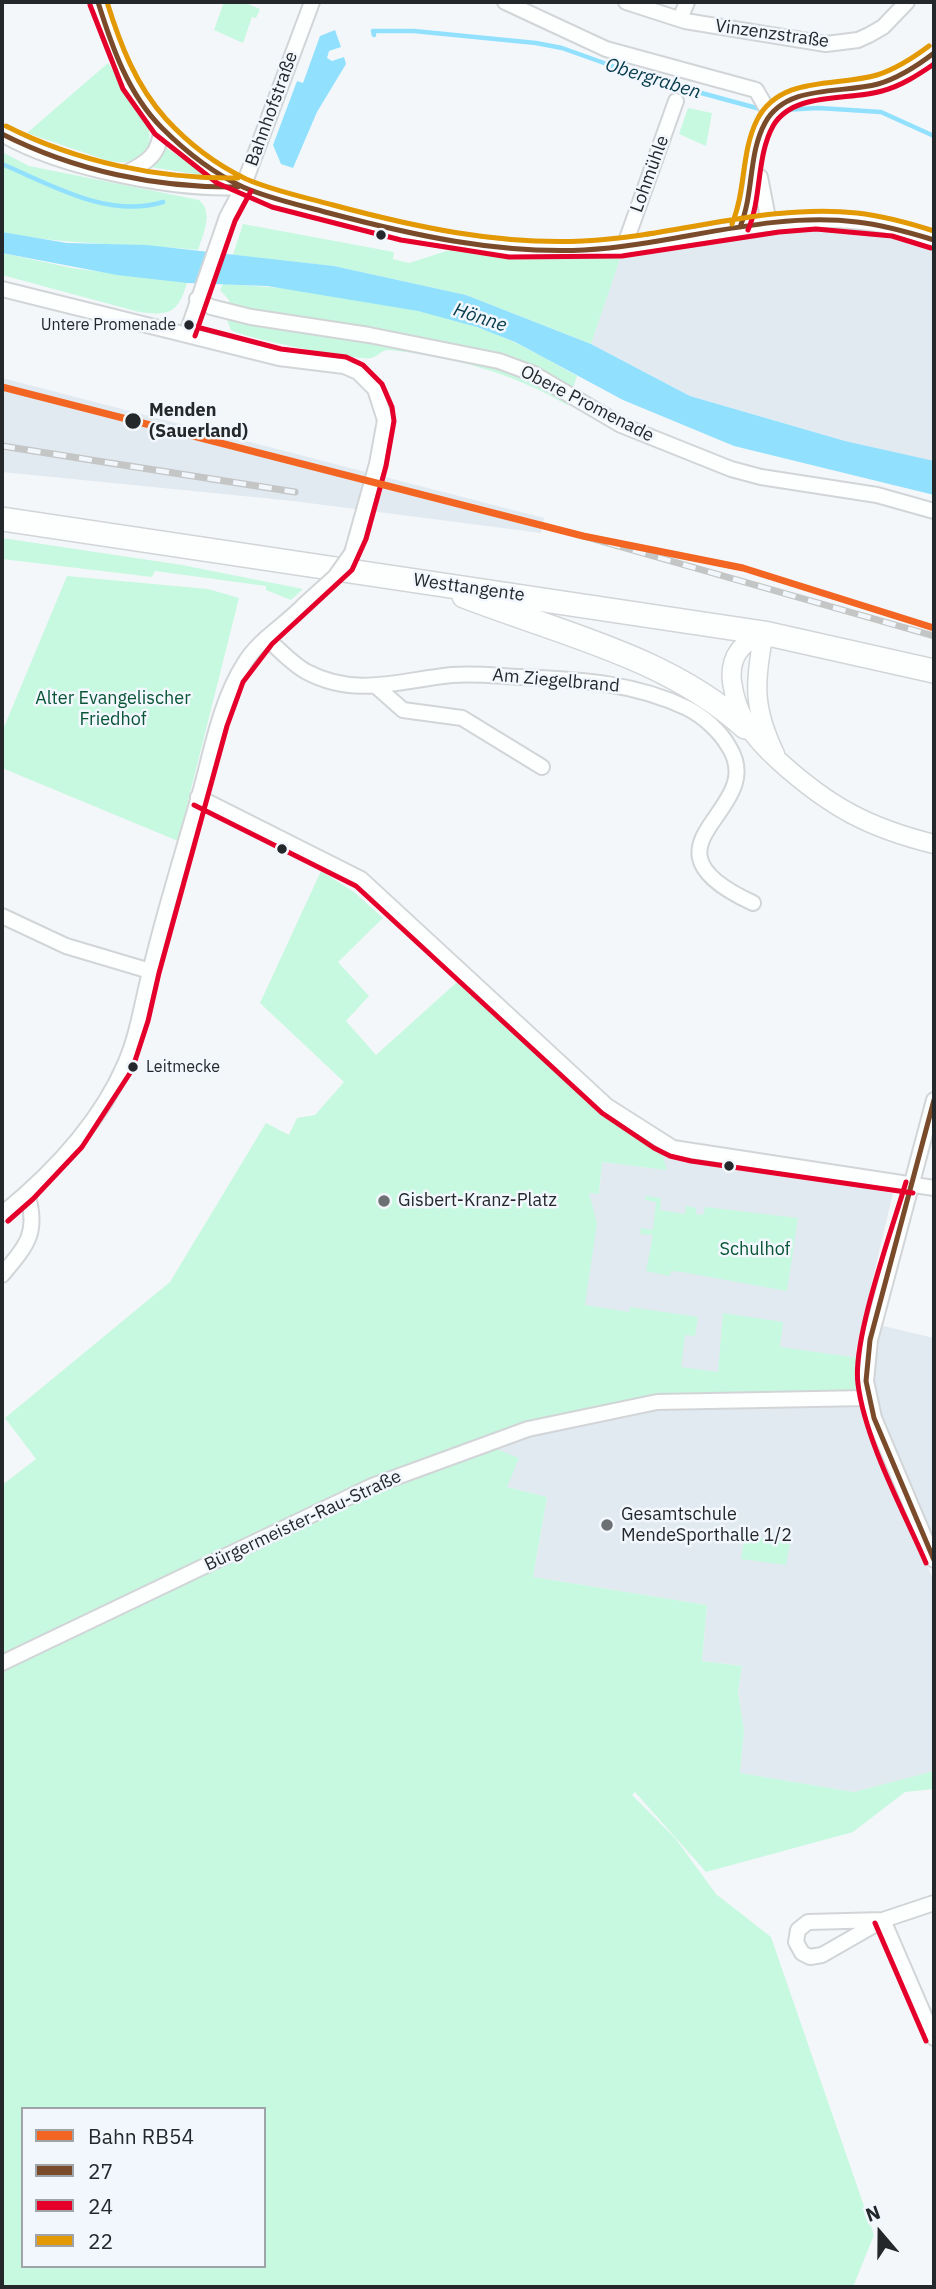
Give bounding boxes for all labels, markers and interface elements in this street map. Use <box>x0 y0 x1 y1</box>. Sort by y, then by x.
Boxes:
street label: Vinzenzstraße <box>714 15 830 53</box>
street label: Bahnhofstraße <box>241 49 303 169</box>
water label: Obergraben <box>602 54 704 104</box>
street label: Lohmühle <box>626 133 674 215</box>
unlabelled marker <box>374 228 388 242</box>
water label: Hönne <box>451 299 509 337</box>
place label: Untere Promenade <box>41 315 176 335</box>
marker: Untere Promenade <box>182 318 196 332</box>
street label: Obere Promenade <box>517 361 657 447</box>
place label: Menden (Sauerland) <box>149 400 248 442</box>
marker: Menden (Sauerland) <box>123 411 143 431</box>
street label: Westtangente <box>412 569 526 607</box>
street label: Am Ziegelbrand <box>491 665 621 697</box>
park label: Alter Evangelischer Friedhof <box>35 688 191 730</box>
unlabelled marker <box>275 842 289 856</box>
place label: Leitmecke <box>146 1057 220 1077</box>
marker: Leitmecke <box>126 1060 140 1074</box>
unlabelled marker <box>722 1159 736 1173</box>
place label: Gisbert-Kranz-Platz <box>398 1190 557 1212</box>
marker: Gisbert-Kranz-Platz <box>376 1193 392 1209</box>
park label: Schulhof <box>720 1239 790 1261</box>
street label: Bürgermeister-Rau-Straße <box>201 1466 405 1576</box>
place label: Gesamtschule MendeSporthalle 1/2 <box>621 1504 792 1546</box>
marker: Gesamtschule MendeSporthalle 1/2 <box>599 1517 615 1533</box>
legend <box>21 2107 266 2268</box>
text: Bahn RB54 <box>88 2122 194 2150</box>
text: 27 <box>88 2157 113 2185</box>
text: 24 <box>88 2192 113 2220</box>
north arrow <box>845 2198 915 2268</box>
text: N <box>862 2200 883 2227</box>
text: 22 <box>88 2227 113 2255</box>

